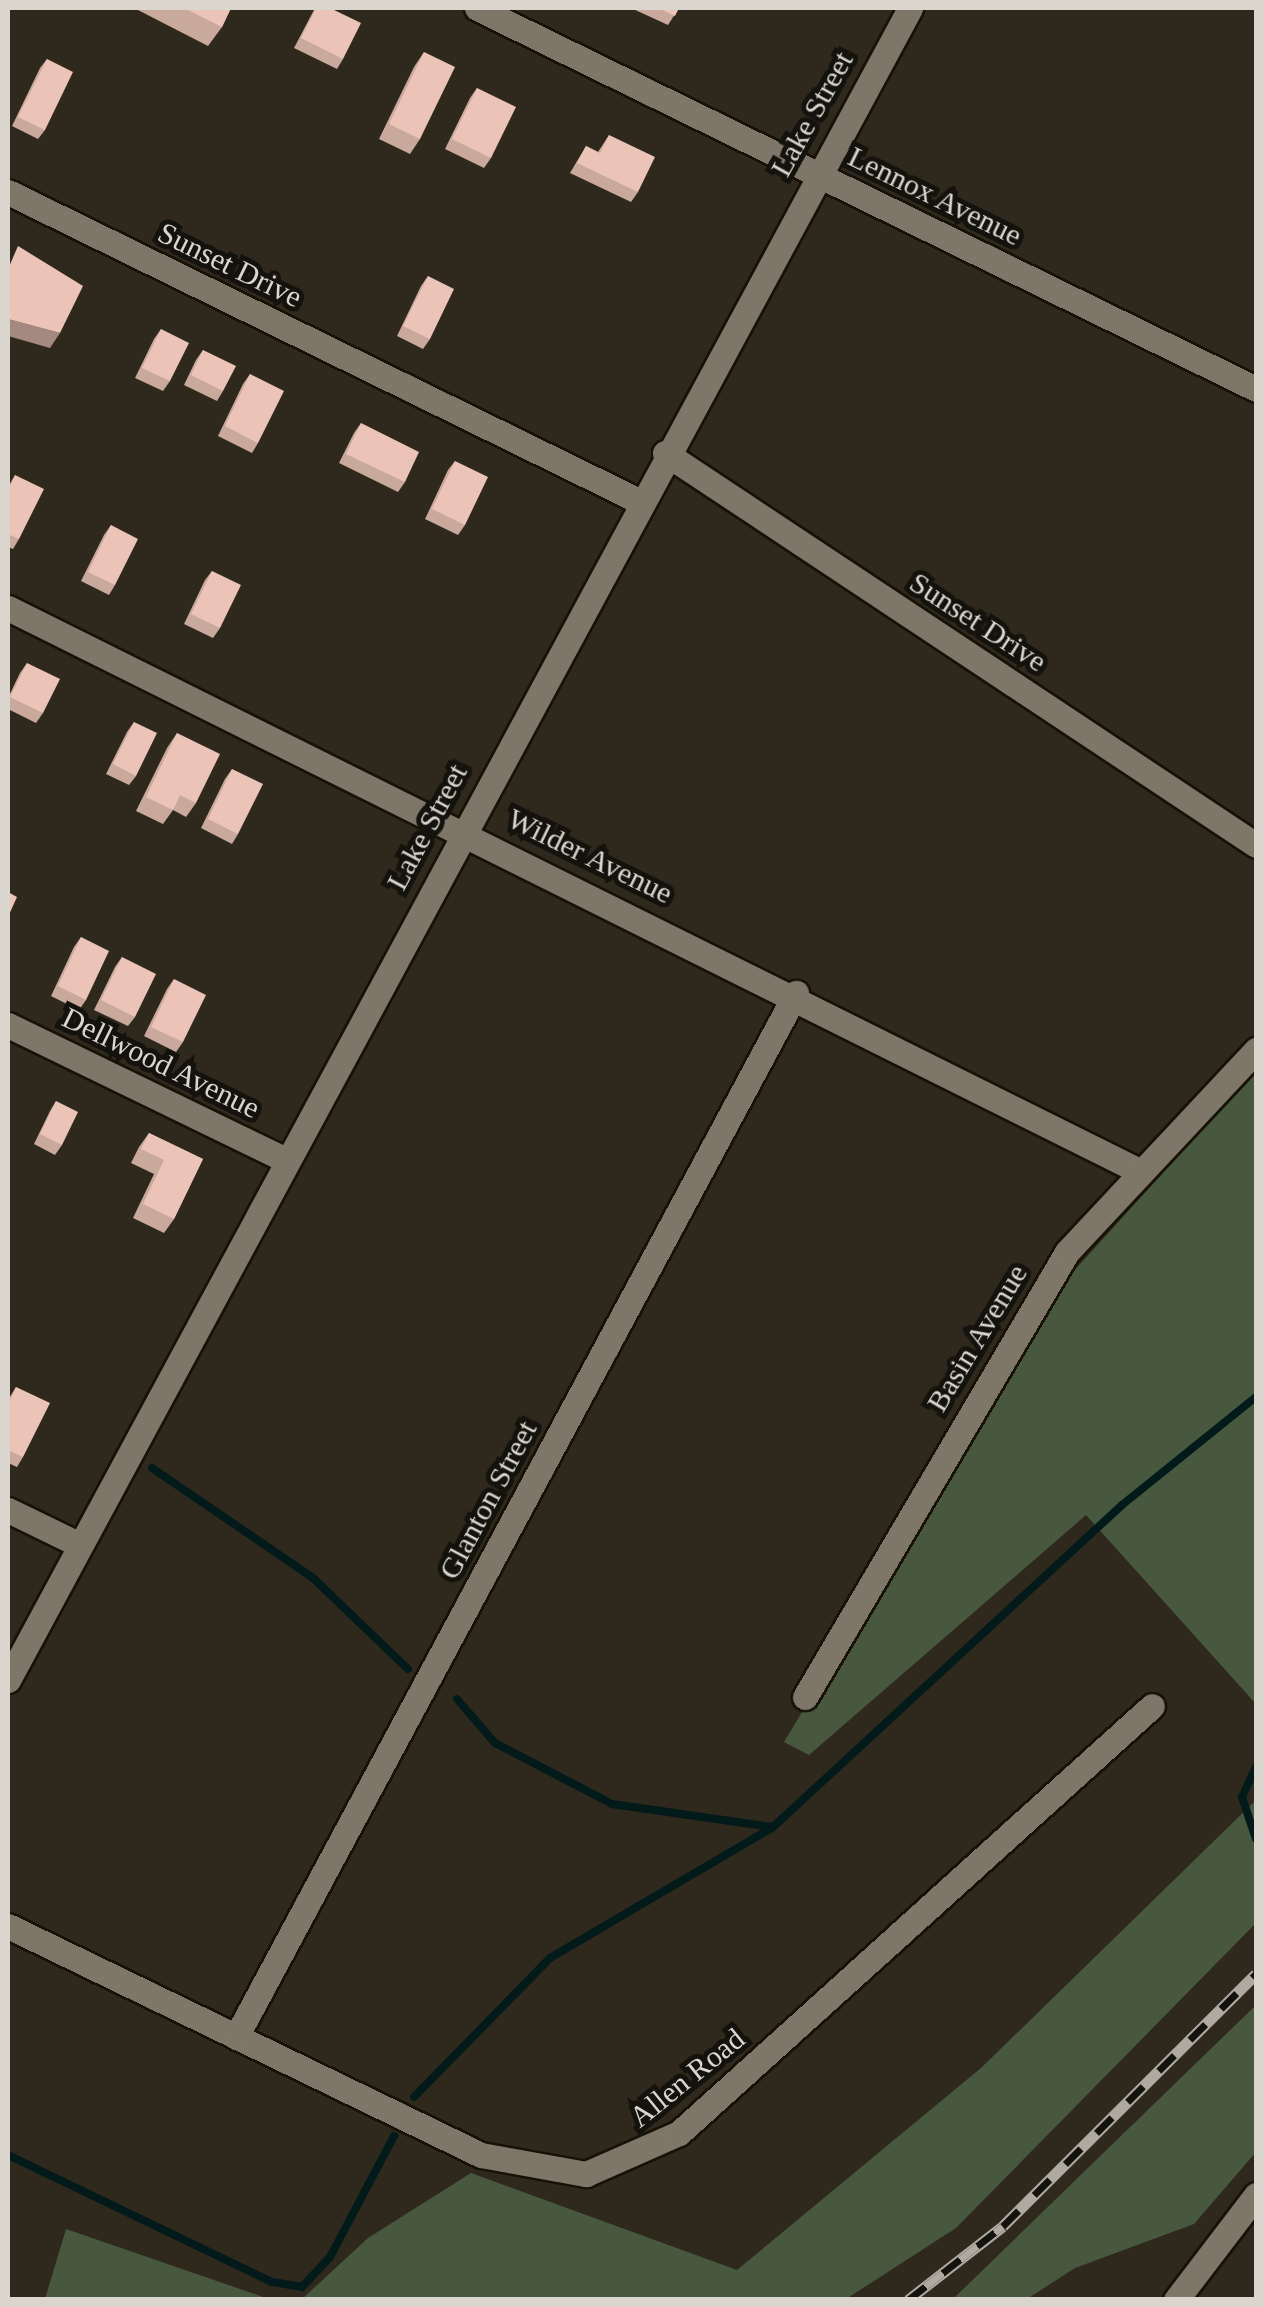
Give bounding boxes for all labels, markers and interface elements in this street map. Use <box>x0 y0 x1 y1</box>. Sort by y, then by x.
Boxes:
street label: Lake Street <box>763 45 861 183</box>
street label: Lennox Avenue <box>842 138 1028 254</box>
street label: Sunset Drive <box>152 215 308 315</box>
street label: Sunset Drive <box>903 564 1053 680</box>
street label: Lake Street <box>379 758 475 896</box>
street label: Wilder Avenue <box>501 800 679 912</box>
street label: Dellwood Avenue <box>56 999 266 1127</box>
street label: Basin Avenue <box>919 1257 1035 1419</box>
street label: Glanton Street <box>431 1415 545 1585</box>
street label: Allen Road <box>622 2021 752 2135</box>

